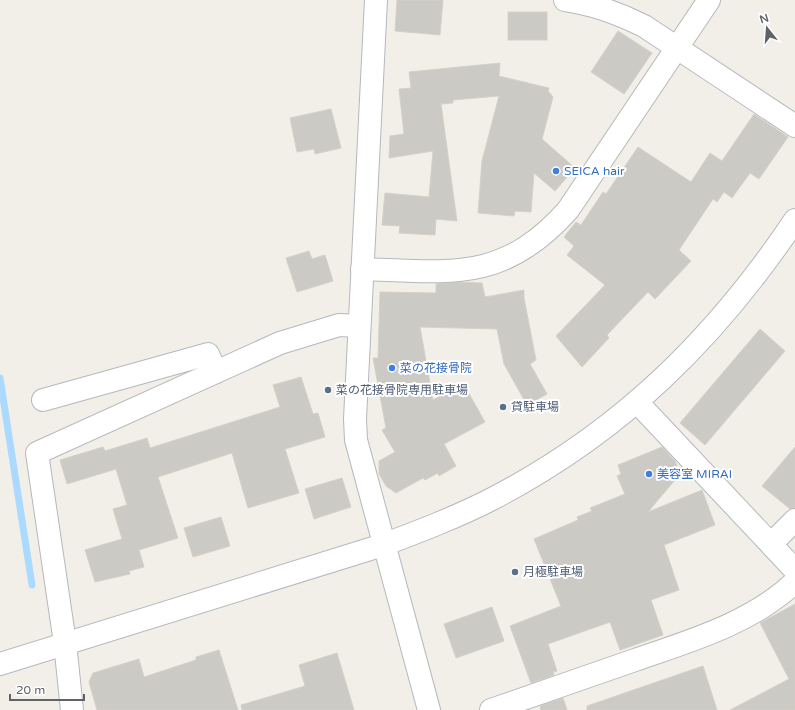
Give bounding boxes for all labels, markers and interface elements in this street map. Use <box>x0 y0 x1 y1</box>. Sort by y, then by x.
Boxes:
north arrow <box>747 8 787 48</box>
text: N <box>758 11 770 26</box>
place label: SEICA hair <box>564 164 625 178</box>
marker: SEICA hair <box>551 166 561 176</box>
place label: 菜の花接骨院 <box>400 361 472 375</box>
marker: 菜の花接骨院 <box>387 363 397 373</box>
place label: 菜の花接骨院専用駐車場 <box>336 383 468 397</box>
marker: 菜の花接骨院専用駐車場 <box>323 385 333 395</box>
place label: 貸駐車場 <box>511 400 559 414</box>
marker: 貸駐車場 <box>498 402 508 412</box>
place label: 美容室 MIRAI <box>657 467 732 481</box>
marker: 美容室 MIRAI <box>644 469 654 479</box>
place label: 月極駐車場 <box>523 565 583 579</box>
marker: 月極駐車場 <box>510 567 520 577</box>
scale bar <box>10 676 84 702</box>
text: 20 m <box>16 683 45 697</box>

